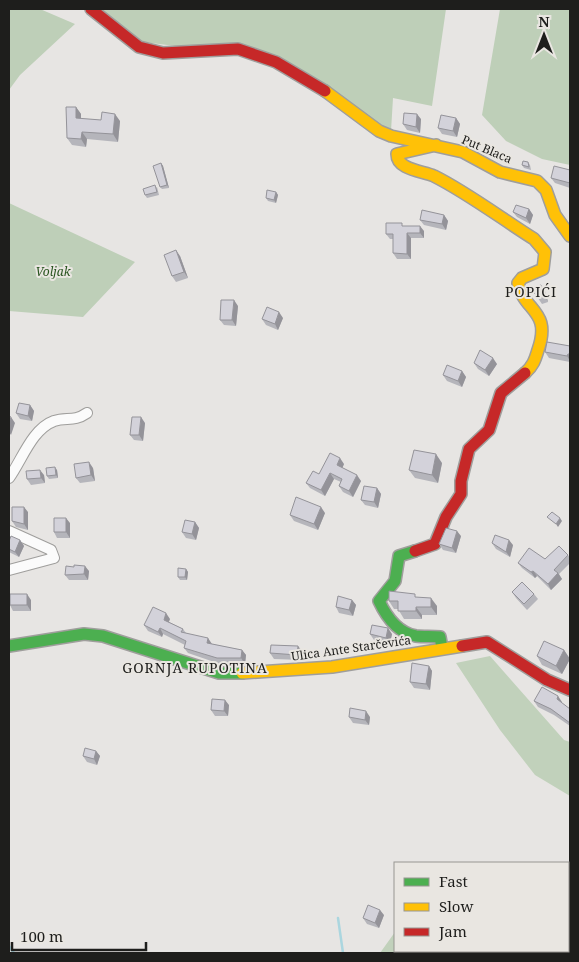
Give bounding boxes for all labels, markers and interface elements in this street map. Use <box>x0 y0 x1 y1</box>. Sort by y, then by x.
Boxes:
north arrow <box>519 10 569 60</box>
text: N <box>538 12 550 31</box>
street label: Put Blaca <box>459 131 515 167</box>
park label: Voljak <box>35 263 72 280</box>
district label: POPIĆI <box>505 282 557 301</box>
street label: Ulica Ante Starčevića <box>290 631 412 665</box>
district label: GORNJA RUPOTINA <box>122 658 268 677</box>
legend <box>394 862 569 952</box>
text: Fast <box>439 871 468 891</box>
text: Slow <box>439 896 473 916</box>
scale bar <box>12 920 146 952</box>
text: Jam <box>438 921 467 941</box>
text: 100 m <box>20 926 63 946</box>

